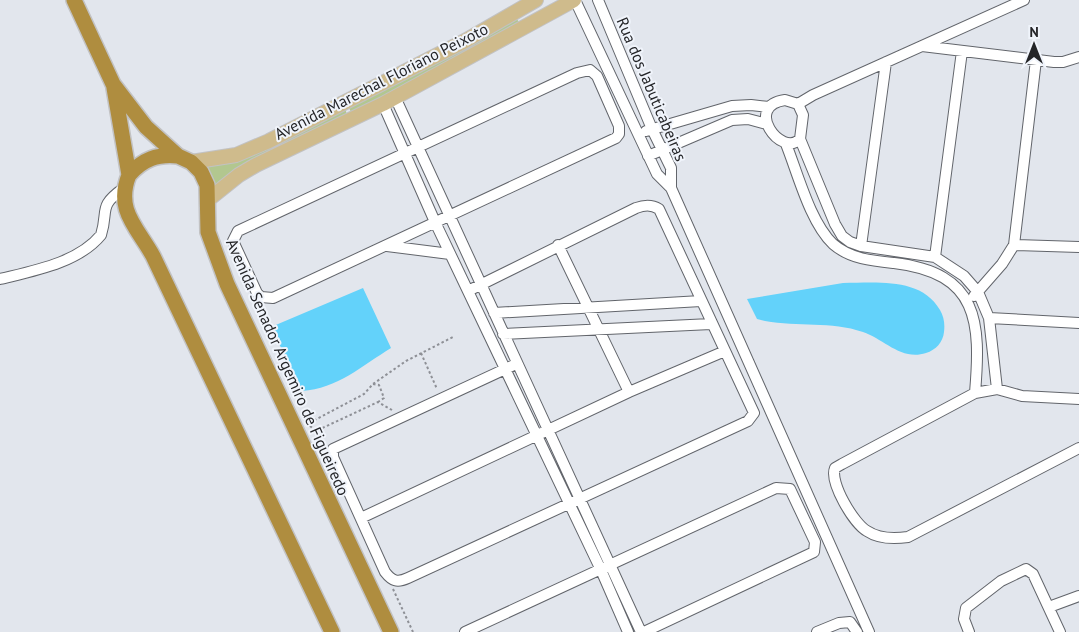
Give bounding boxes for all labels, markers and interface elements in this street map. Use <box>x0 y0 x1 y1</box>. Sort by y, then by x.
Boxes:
street label: Rua dos Jabuticabeiras <box>613 14 691 164</box>
street label: Avenida Marechal Floriano Peixoto <box>271 18 491 144</box>
north arrow <box>1009 20 1059 70</box>
text: N <box>1029 23 1039 41</box>
street label: Avenida Senador Argemiro de Figueiredo <box>222 235 354 499</box>

